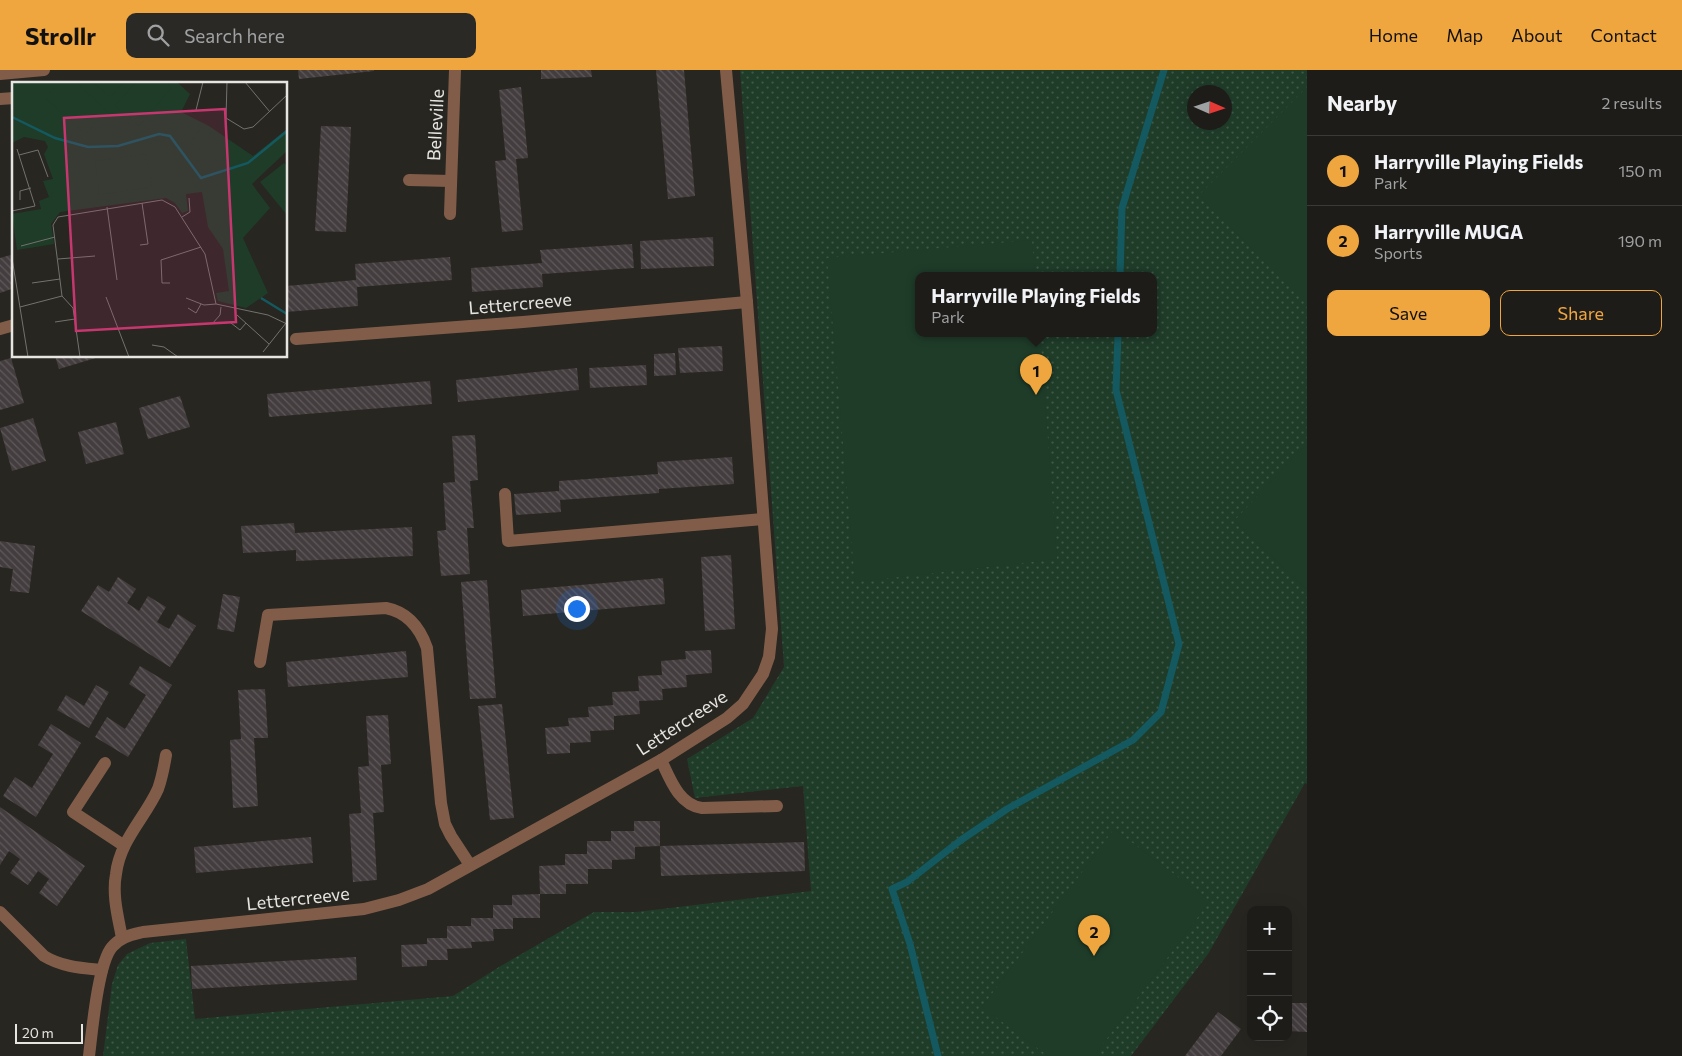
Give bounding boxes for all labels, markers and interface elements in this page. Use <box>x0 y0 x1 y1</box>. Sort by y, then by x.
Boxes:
search box <box>126 13 476 58</box>
text: Strollr <box>25 21 96 50</box>
icon: search <box>144 21 172 49</box>
text: Search here <box>184 24 285 47</box>
text: Home <box>1369 24 1418 46</box>
text: Map <box>1446 24 1483 46</box>
text: About <box>1511 24 1563 46</box>
text: Contact <box>1591 24 1657 46</box>
inset map <box>12 82 288 358</box>
north arrow <box>1187 85 1232 130</box>
street label: Belleville <box>422 88 448 161</box>
text: Nearby <box>1327 90 1397 115</box>
text: 2 results <box>1601 93 1662 112</box>
text: Harryville Playing Fields <box>1374 150 1583 173</box>
text: 1 <box>1339 161 1347 180</box>
text: 150 m <box>1619 161 1662 180</box>
text: Park <box>1374 173 1407 192</box>
text: Harryville MUGA <box>1374 220 1523 243</box>
text: 2 <box>1338 231 1348 250</box>
text: 190 m <box>1618 231 1662 250</box>
text: Sports <box>1374 243 1423 262</box>
popup <box>915 272 1157 337</box>
text: Harryville Playing Fields <box>931 284 1141 307</box>
street label: Lettercreeve <box>467 288 572 318</box>
button: Save <box>1327 290 1490 336</box>
button: Share <box>1500 290 1662 336</box>
text: Park <box>931 307 965 326</box>
pin: 1 <box>1020 354 1052 395</box>
your location <box>564 596 590 622</box>
street label: Lettercreeve <box>632 685 731 760</box>
street label: Lettercreeve <box>245 882 351 914</box>
map controls <box>1247 906 1292 1041</box>
button: + <box>1247 906 1292 951</box>
pin: 2 <box>1078 915 1110 956</box>
button: − <box>1247 951 1292 996</box>
button: locate <box>1247 996 1292 1041</box>
scale bar <box>15 1021 82 1044</box>
text: 20 m <box>22 1024 54 1041</box>

